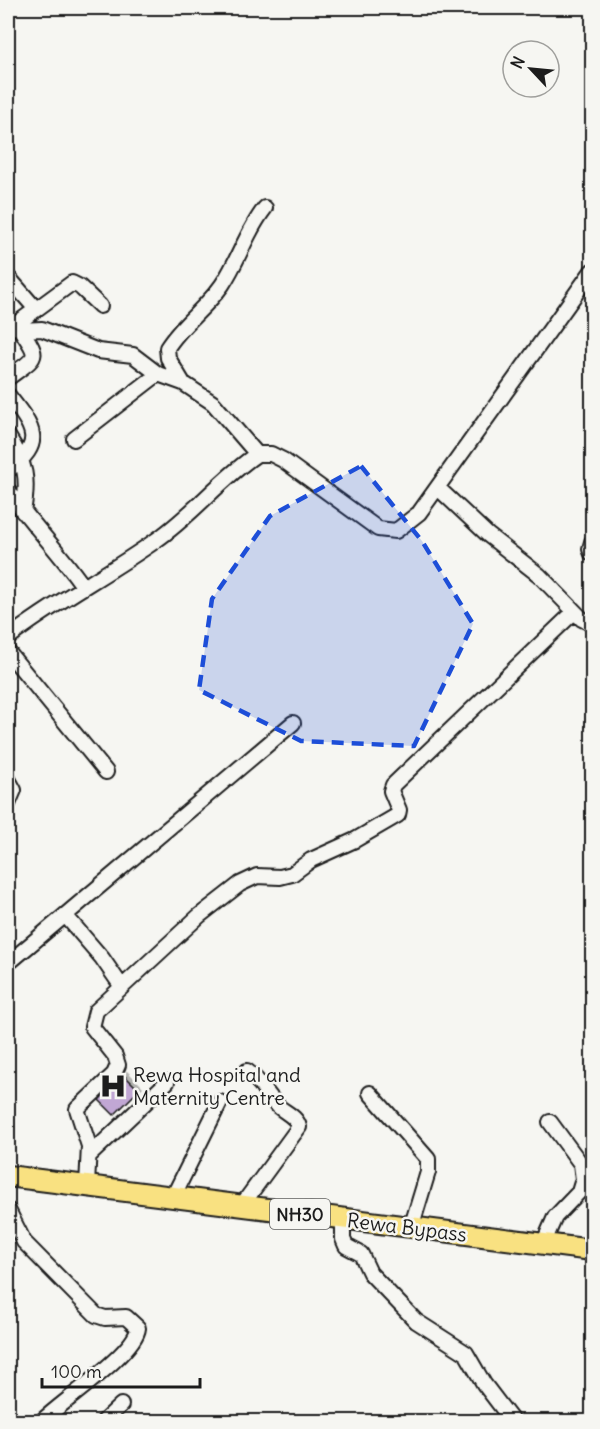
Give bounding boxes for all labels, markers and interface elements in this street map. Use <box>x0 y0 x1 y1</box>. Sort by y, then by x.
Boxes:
north arrow <box>501 39 561 99</box>
text: N <box>506 53 529 72</box>
place label: Rewa Hospital and Maternity Centre <box>133 1062 301 1110</box>
hospital icon: Rewa Hospital and Maternity Centre <box>98 1071 128 1101</box>
road number: NH30 <box>270 1199 330 1229</box>
street label: Rewa Bypass <box>346 1207 468 1247</box>
scale bar <box>42 1351 200 1389</box>
text: 100 m <box>51 1360 102 1383</box>

